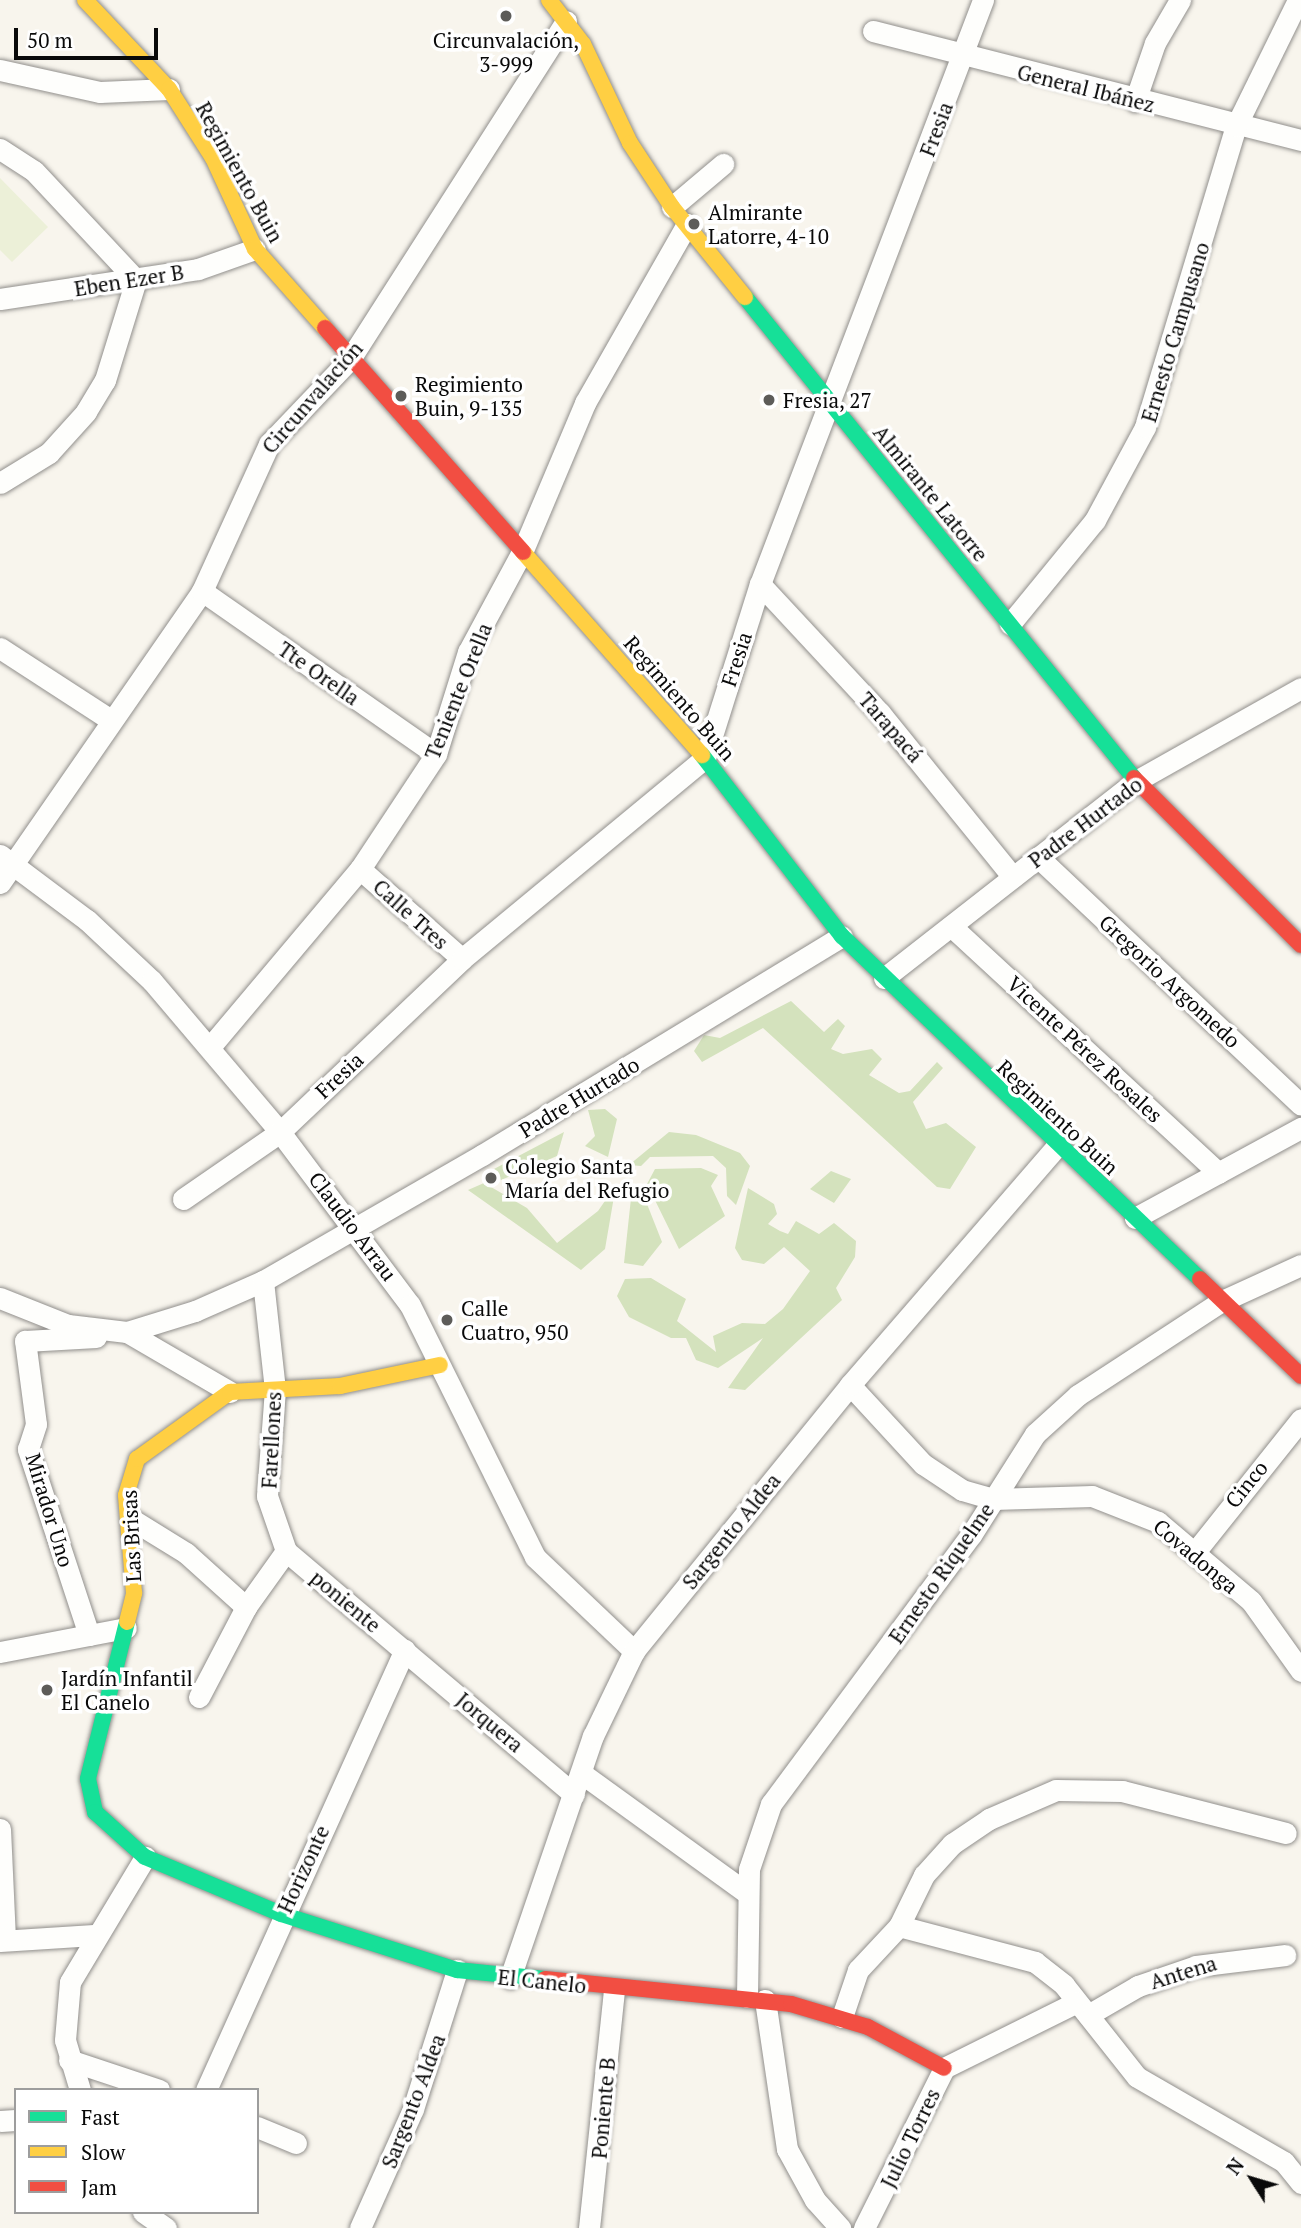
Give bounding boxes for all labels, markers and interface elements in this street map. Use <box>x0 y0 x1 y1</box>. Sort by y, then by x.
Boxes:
marker: Circunvalación, 3-999 <box>498 8 514 24</box>
scale bar <box>18 14 161 58</box>
text: 50 m <box>27 26 73 54</box>
place label: Circunvalación, 3-999 <box>433 27 579 77</box>
street label: General Ibáñez <box>1015 59 1157 117</box>
street label: Regimiento Buin <box>191 97 289 247</box>
street label: Fresia <box>914 98 958 160</box>
place label: Almirante Latorre, 4-10 <box>708 199 830 249</box>
marker: Almirante Latorre, 4-10 <box>686 216 702 232</box>
street label: Ernesto Campusano <box>1136 239 1214 425</box>
street label: Eben Ezer B <box>72 259 186 301</box>
street label: Circunvalación <box>256 336 368 458</box>
place label: Regimiento Buin, 9-135 <box>415 371 524 421</box>
place label: Fresia, 27 <box>783 387 873 413</box>
marker: Regimiento Buin, 9-135 <box>393 388 409 404</box>
marker: Fresia, 27 <box>761 392 777 408</box>
street label: Almirante Latorre <box>868 420 994 566</box>
street label: Teniente Orella <box>419 619 497 763</box>
street label: Fresia <box>715 628 757 690</box>
street label: Regimiento Buin <box>619 631 741 765</box>
street label: Tte Orella <box>274 636 364 710</box>
street label: Tarapacá <box>854 687 928 767</box>
street label: Padre Hurtado <box>1023 771 1147 873</box>
street label: Calle Tres <box>368 874 454 954</box>
street label: Gregorio Argomedo <box>1094 909 1246 1053</box>
street label: Vicente Pérez Rosales <box>1002 971 1168 1127</box>
street label: Fresia <box>310 1047 368 1103</box>
street label: Padre Hurtado <box>514 1051 644 1143</box>
street label: Regimiento Buin <box>992 1054 1124 1180</box>
place label: Colegio Santa María del Refugio <box>505 1153 669 1203</box>
street label: Claudio Arrau <box>304 1166 402 1286</box>
marker: Colegio Santa María del Refugio <box>483 1170 499 1186</box>
place label: Calle Cuatro, 950 <box>461 1295 569 1345</box>
marker: Calle Cuatro, 950 <box>439 1312 455 1328</box>
street label: Farellones <box>256 1391 286 1489</box>
street label: Mirador Uno <box>21 1450 79 1570</box>
street label: Cinco <box>1219 1455 1273 1513</box>
street label: Sargento Aldea <box>677 1468 785 1594</box>
street label: Las Brisas <box>116 1489 146 1583</box>
street label: Ernesto Riquelme <box>883 1498 999 1648</box>
street label: Covadonga <box>1148 1513 1244 1599</box>
street label: poniente <box>306 1564 386 1638</box>
place label: Jardín Infantil El Canelo <box>61 1665 193 1715</box>
marker: Jardín Infantil El Canelo <box>39 1682 55 1698</box>
street label: Jorquera <box>451 1687 529 1757</box>
street label: Horizonte <box>272 1821 334 1917</box>
street label: Antena <box>1147 1950 1219 1994</box>
street label: El Canelo <box>497 1964 587 1998</box>
street label: Sargento Aldea <box>376 2030 450 2172</box>
street label: Poniente B <box>586 2056 620 2160</box>
street label: Julio Torres <box>875 2084 945 2192</box>
legend <box>14 2088 259 2214</box>
text: Fast <box>81 2103 120 2131</box>
text: Slow <box>81 2138 125 2166</box>
north arrow <box>1217 2144 1287 2214</box>
text: N <box>1221 2153 1249 2179</box>
text: Jam <box>81 2173 117 2201</box>

